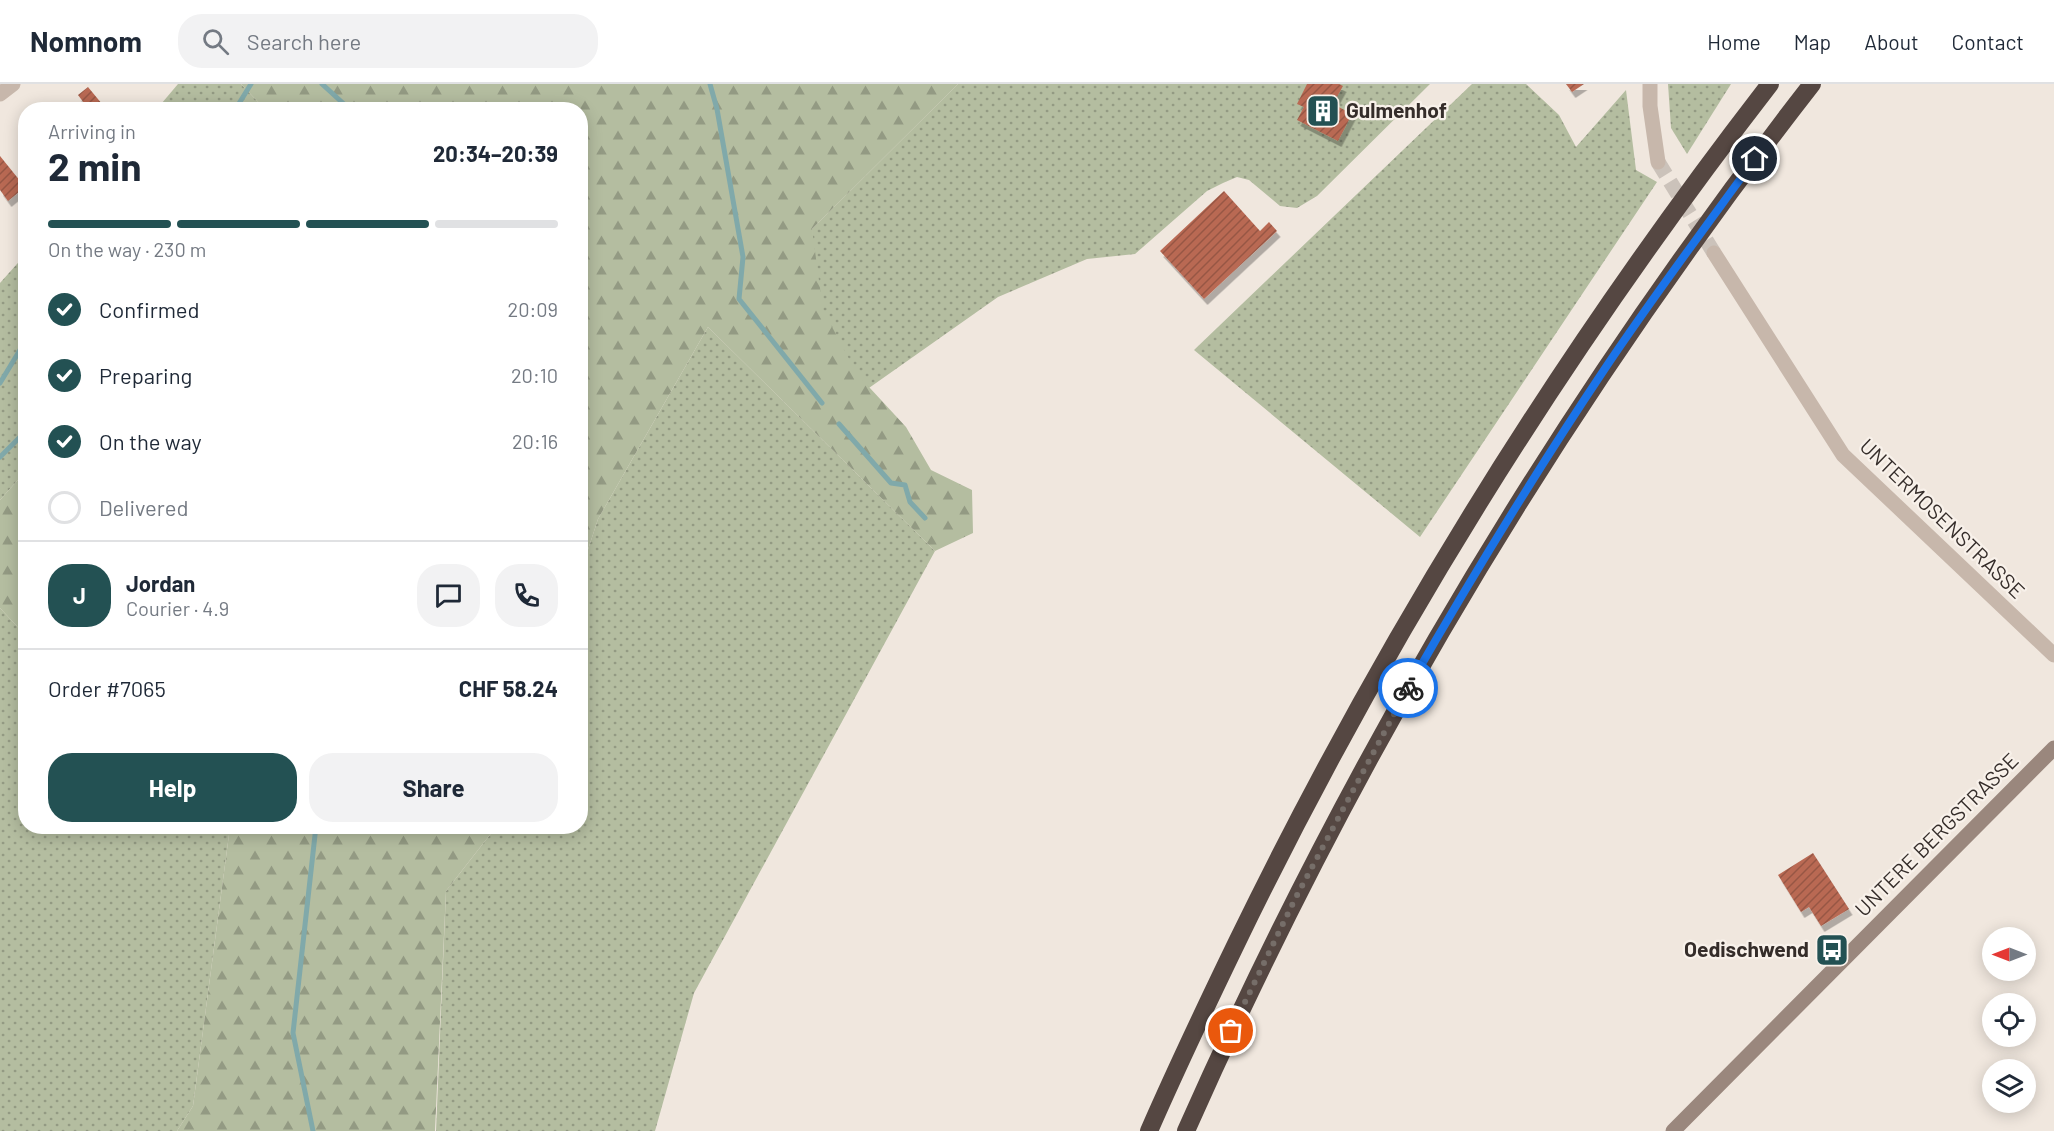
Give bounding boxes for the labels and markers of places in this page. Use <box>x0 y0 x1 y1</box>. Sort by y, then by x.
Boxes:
building icon: Gulmenhof <box>1305 93 1341 129</box>
place label: Gulmenhof <box>1346 97 1447 122</box>
pin <box>1729 133 1780 184</box>
bus stop icon: Oedischwend <box>1814 932 1850 968</box>
place label: Oedischwend <box>1684 936 1809 961</box>
pin <box>1205 1005 1256 1056</box>

